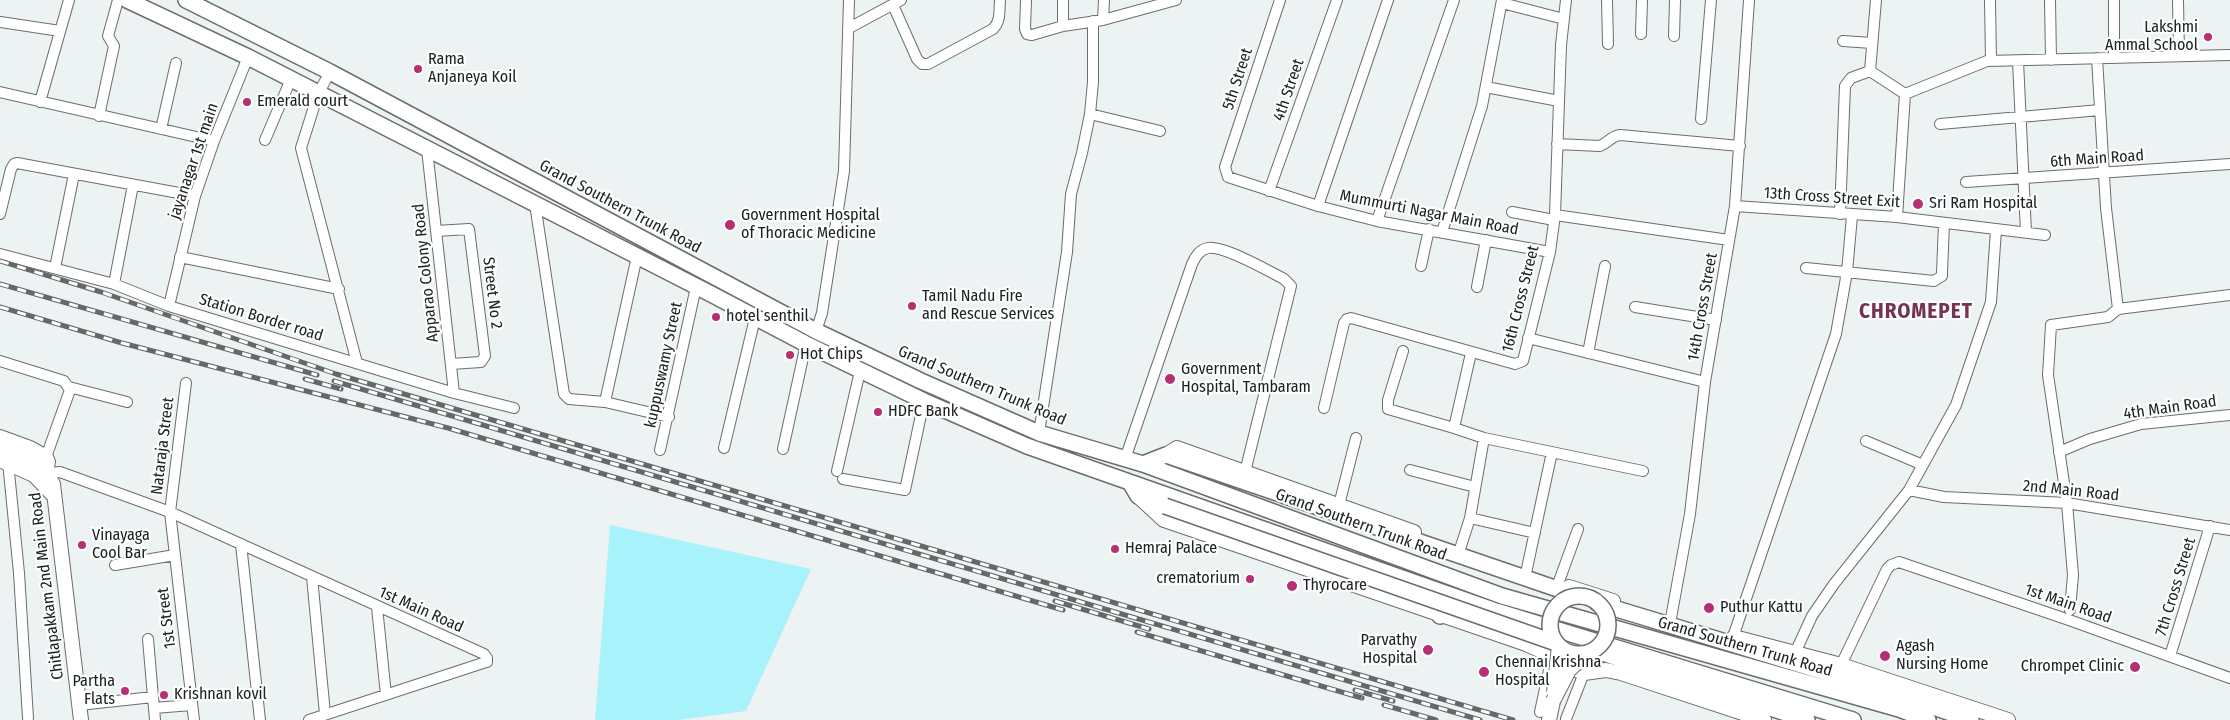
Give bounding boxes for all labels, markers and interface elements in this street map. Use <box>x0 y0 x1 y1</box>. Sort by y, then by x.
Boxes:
place label: Lakshmi Ammal School <box>2105 18 2198 56</box>
marker: Lakshmi Ammal School <box>2202 31 2214 43</box>
street label: 5th Street <box>1219 46 1257 112</box>
place label: Rama Anjaneya Koil <box>428 50 516 88</box>
street label: 4th Street <box>1269 56 1309 124</box>
marker: Rama Anjaneya Koil <box>412 63 424 75</box>
place label: Emerald court <box>257 92 348 112</box>
marker: Emerald court <box>241 96 253 108</box>
street label: jayanagar 1st main <box>165 100 223 222</box>
street label: 6th Main Road <box>2049 146 2145 172</box>
street label: Grand Southern Trunk Road <box>536 156 704 258</box>
street label: 13th Cross Street Exit <box>1763 184 1901 212</box>
street label: Mummurti Nagar Main Road <box>1338 186 1520 240</box>
place label: Sri Ram Hospital <box>1929 194 2037 214</box>
marker: Sri Ram Hospital <box>1911 197 1925 211</box>
street label: Apparao Colony Road <box>409 203 443 343</box>
place label: Government Hospital of Thoracic Medicine <box>741 206 880 244</box>
marker: Government Hospital of Thoracic Medicine <box>723 218 737 232</box>
street label: 16th Cross Street <box>1498 243 1544 355</box>
street label: 14th Cross Street <box>1684 251 1722 363</box>
street label: Street No 2 <box>478 256 506 330</box>
place label: Tamil Nadu Fire and Rescue Services <box>922 287 1054 325</box>
street label: Station Border road <box>197 290 325 346</box>
district label: CHROMEPET <box>1858 299 1974 325</box>
street label: kuppuswamy Street <box>641 300 687 430</box>
marker: Tamil Nadu Fire and Rescue Services <box>906 300 918 312</box>
place label: hotel senthil <box>726 307 809 327</box>
marker: hotel senthil <box>710 311 722 323</box>
street label: Grand Southern Trunk Road <box>895 342 1069 430</box>
place label: Hot Chips <box>800 345 863 365</box>
marker: Hot Chips <box>784 349 796 361</box>
place label: Government Hospital, Tambaram <box>1181 360 1311 398</box>
marker: Government Hospital, Tambaram <box>1163 372 1177 386</box>
street label: 4th Main Road <box>2122 392 2218 424</box>
street label: Nataraja Street <box>147 396 179 496</box>
place label: HDFC Bank <box>888 402 958 422</box>
marker: HDFC Bank <box>872 406 884 418</box>
street label: 2nd Main Road <box>2022 476 2120 506</box>
street label: Grand Southern Trunk Road <box>1273 485 1449 565</box>
street label: Chitlapakkam 2nd Main Road <box>26 491 68 681</box>
place label: Vinayaga Cool Bar <box>92 526 150 564</box>
street label: 7th Cross Street <box>2152 535 2200 639</box>
marker: Vinayaga Cool Bar <box>76 539 88 551</box>
place label: Hemraj Palace <box>1125 539 1217 559</box>
marker: Hemraj Palace <box>1109 543 1121 555</box>
place label: crematorium <box>1156 569 1240 589</box>
marker: crematorium <box>1244 573 1256 585</box>
place label: Thyrocare <box>1303 576 1367 596</box>
marker: Thyrocare <box>1285 579 1299 593</box>
street label: 1st Main Road <box>2022 580 2114 628</box>
street label: 1st Main Road <box>376 583 466 637</box>
street label: 1st Street <box>154 586 180 650</box>
place label: Puthur Kattu <box>1720 598 1803 618</box>
marker: Puthur Kattu <box>1702 601 1716 615</box>
street label: Grand Southern Trunk Road <box>1656 613 1834 681</box>
place label: Parvathy Hospital <box>1361 631 1417 669</box>
place label: Agash Nursing Home <box>1896 637 1988 675</box>
marker: Parvathy Hospital <box>1421 643 1435 657</box>
marker: Agash Nursing Home <box>1878 649 1892 663</box>
place label: Chennai Krishna Hospital <box>1495 653 1601 691</box>
place label: Chrompet Clinic <box>2021 657 2124 677</box>
marker: Chrompet Clinic <box>2128 660 2142 674</box>
marker: Chennai Krishna Hospital <box>1477 665 1491 679</box>
place label: Partha Flats <box>73 672 115 710</box>
marker: Partha Flats <box>119 685 131 697</box>
place label: Krishnan kovil <box>174 685 267 705</box>
marker: Krishnan kovil <box>158 689 170 701</box>

